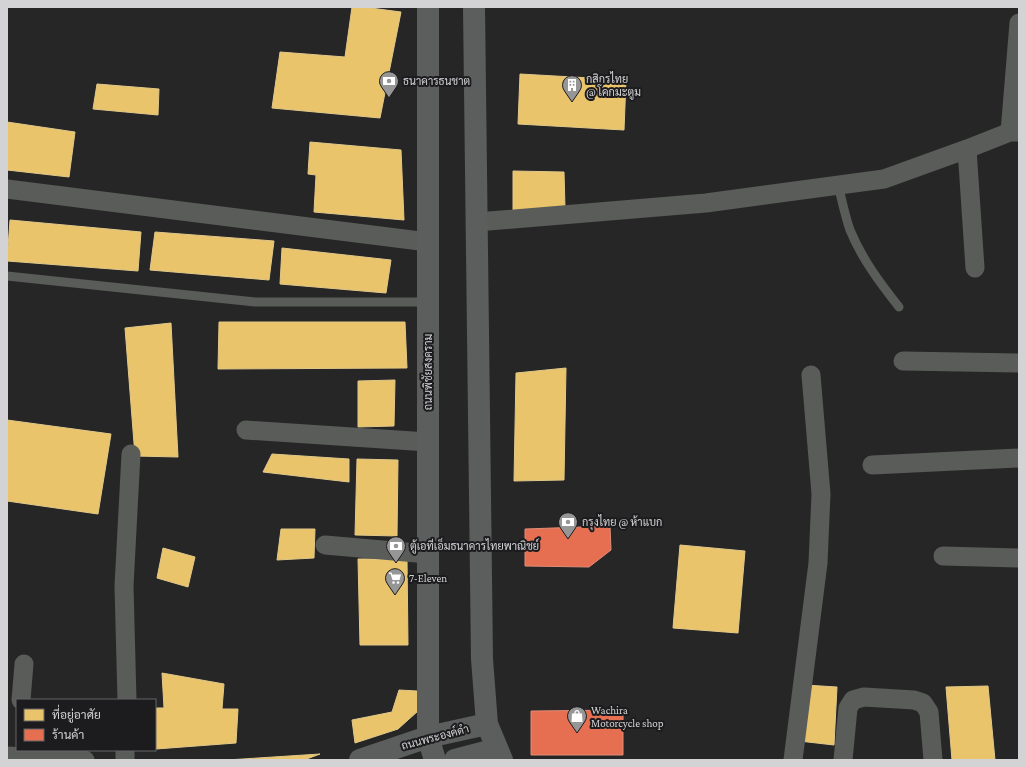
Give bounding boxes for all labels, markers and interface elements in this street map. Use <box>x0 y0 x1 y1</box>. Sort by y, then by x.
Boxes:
bank icon: ธนาคารธนชาต <box>378 70 400 98</box>
place label: กสิกรไทย @ โคกมะตูม <box>586 71 641 100</box>
building icon: กสิกรไทย @ โคกมะตูม <box>561 74 583 102</box>
place label: ธนาคารธนชาต <box>403 75 470 87</box>
street label: ถนนพิชัยสงคราม <box>421 334 434 410</box>
bank icon: กรุงไทย @ ห้าแบก <box>557 511 579 539</box>
place label: กรุงไทย @ ห้าแบก <box>582 514 662 531</box>
bank icon: ตู้เอทีเอ็มธนาคารไทยพาณิชย์ <box>385 535 407 563</box>
place label: ตู้เอทีเอ็มธนาคารไทยพาณิชย์ <box>410 537 539 554</box>
supermarket icon: 7-Eleven <box>384 567 406 595</box>
place label: 7-Eleven <box>409 572 447 584</box>
legend <box>16 699 156 751</box>
text: ที่อยู่อาศัย <box>52 704 101 723</box>
place label: Wachira Motorcycle shop <box>591 704 664 730</box>
shop icon: Wachira Motorcycle shop <box>566 705 588 733</box>
street label: ถนนพระองค์ดำ <box>399 720 470 752</box>
text: ร้านค้า <box>52 728 84 742</box>

